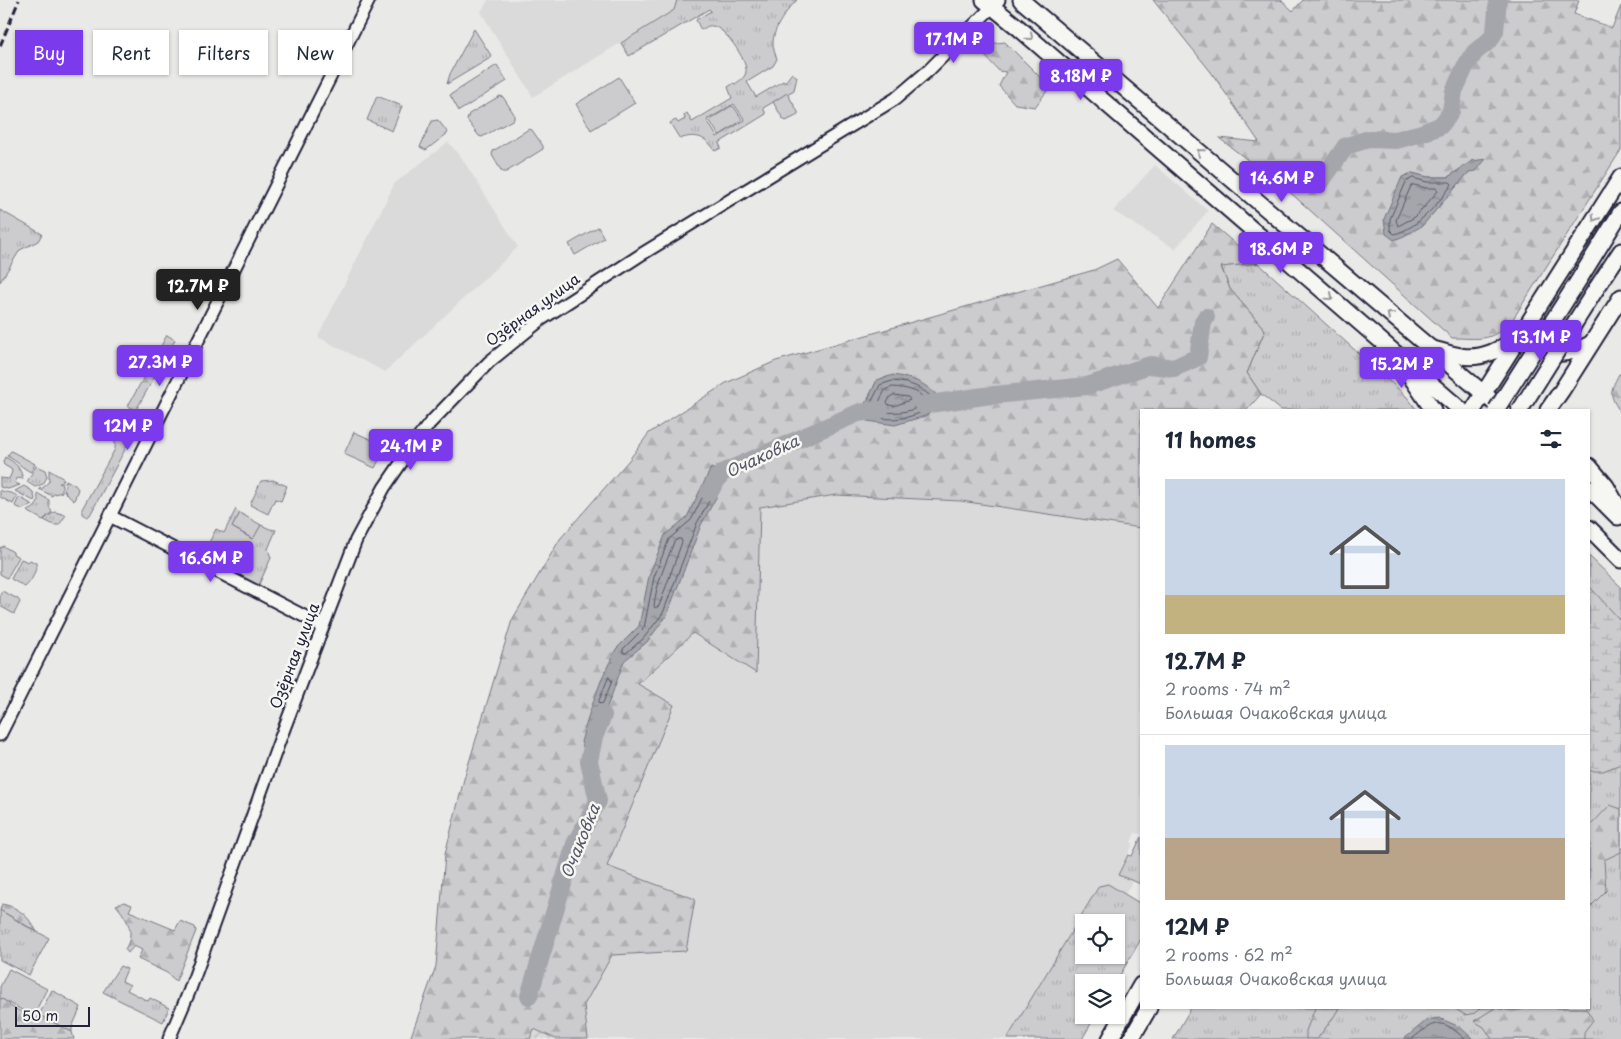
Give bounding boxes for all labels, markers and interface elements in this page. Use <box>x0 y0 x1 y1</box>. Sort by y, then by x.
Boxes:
pin: 17.1M ₽ <box>908 22 1000 64</box>
text: 17.1M ₽ <box>925 26 983 50</box>
chip: Buy <box>15 30 83 75</box>
chip: Rent <box>93 30 169 75</box>
chip: Filters <box>179 30 268 75</box>
chip: New <box>278 30 352 75</box>
one-way arrow <box>1025 32 1034 41</box>
pin: 8.18M ₽ <box>1035 58 1127 101</box>
text: 8.18M ₽ <box>1050 63 1112 87</box>
one-way arrow <box>1196 149 1205 158</box>
pin: 14.6M ₽ <box>1236 160 1328 203</box>
text: 14.6M ₽ <box>1250 165 1314 189</box>
one-way arrow <box>1592 212 1601 221</box>
pin: 18.6M ₽ <box>1235 232 1327 274</box>
text: 18.6M ₽ <box>1249 236 1313 260</box>
street label: Озёрная улица <box>480 266 585 351</box>
pin: 12.7M ₽ <box>152 268 244 311</box>
text: 12.7M ₽ <box>167 273 229 297</box>
one-way arrow <box>1324 291 1333 300</box>
one-way arrow <box>1386 312 1395 321</box>
pin: 13.1M ₽ <box>1495 320 1587 362</box>
text: 13.1M ₽ <box>1511 324 1571 348</box>
pin: 27.3M ₽ <box>114 344 206 387</box>
pin: 15.2M ₽ <box>1356 346 1448 389</box>
text: 27.3M ₽ <box>128 349 192 373</box>
text: 15.2M ₽ <box>1371 351 1433 375</box>
pin: 12M ₽ <box>93 408 163 451</box>
text: 12M ₽ <box>104 413 152 437</box>
text: 11 homes <box>1165 423 1256 455</box>
icon: filters <box>1537 425 1565 453</box>
water label: Очаковка <box>721 427 803 482</box>
pin: 24.1M ₽ <box>365 428 457 471</box>
text: 24.1M ₽ <box>380 433 442 457</box>
icon: home <box>1320 512 1410 602</box>
pin: 16.6M ₽ <box>165 540 257 583</box>
text: 16.6M ₽ <box>179 545 243 569</box>
street label: Озёрная улица <box>263 599 325 712</box>
text: 12.7M ₽ <box>1165 644 1246 676</box>
text: 2 rooms · 74 m² <box>1165 676 1291 700</box>
text: Большая Очаковская улица <box>1165 700 1387 724</box>
icon: home <box>1320 777 1410 867</box>
water label: Очаковка <box>553 799 605 881</box>
text: 12M ₽ <box>1165 910 1229 942</box>
map controls <box>1075 914 1125 1024</box>
button: locate <box>1075 914 1125 964</box>
text: 2 rooms · 62 m² <box>1165 942 1293 966</box>
text: Большая Очаковская улица <box>1165 966 1387 990</box>
button: layers <box>1075 974 1125 1024</box>
scale bar <box>15 1004 90 1027</box>
text: 50 m <box>22 1005 58 1026</box>

